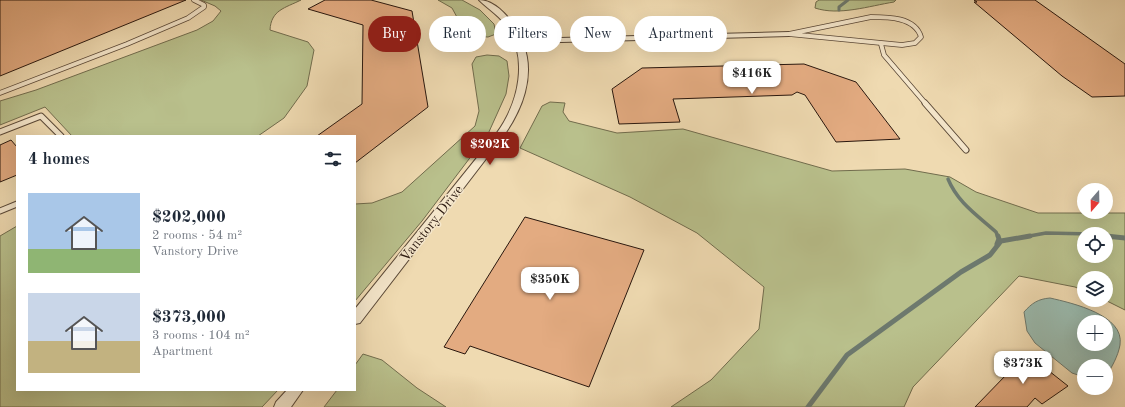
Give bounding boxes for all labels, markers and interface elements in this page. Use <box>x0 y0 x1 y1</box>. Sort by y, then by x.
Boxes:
chip: Buy <box>368 16 421 52</box>
chip: Rent <box>429 16 486 52</box>
chip: Filters <box>494 16 562 52</box>
chip: New <box>570 16 626 52</box>
chip: Apartment <box>634 16 727 52</box>
pin: $416K <box>724 61 780 95</box>
text: $416K <box>732 67 772 80</box>
pin: $202K <box>462 132 518 166</box>
text: $202K <box>470 138 510 151</box>
icon: filters <box>322 148 344 170</box>
text: 4 homes <box>28 151 90 168</box>
street label: Vanstory Drive <box>398 183 466 264</box>
north arrow <box>1077 183 1113 219</box>
map controls <box>1077 183 1113 395</box>
icon: home <box>60 209 108 257</box>
text: $202,000 <box>152 209 226 226</box>
button: locate <box>1077 227 1113 263</box>
text: 2 rooms · 54 m² <box>152 229 242 242</box>
text: Vanstory Drive <box>152 245 238 258</box>
pin: $350K <box>522 267 578 301</box>
button: layers <box>1077 271 1113 307</box>
text: $350K <box>530 273 570 286</box>
icon: home <box>60 309 108 357</box>
text: $373,000 <box>152 309 226 326</box>
button: + <box>1077 315 1113 351</box>
text: 3 rooms · 104 m² <box>152 329 250 342</box>
text: Apartment <box>152 345 213 358</box>
pin: $373K <box>995 351 1051 385</box>
text: $373K <box>1003 357 1043 370</box>
button: − <box>1077 359 1113 395</box>

